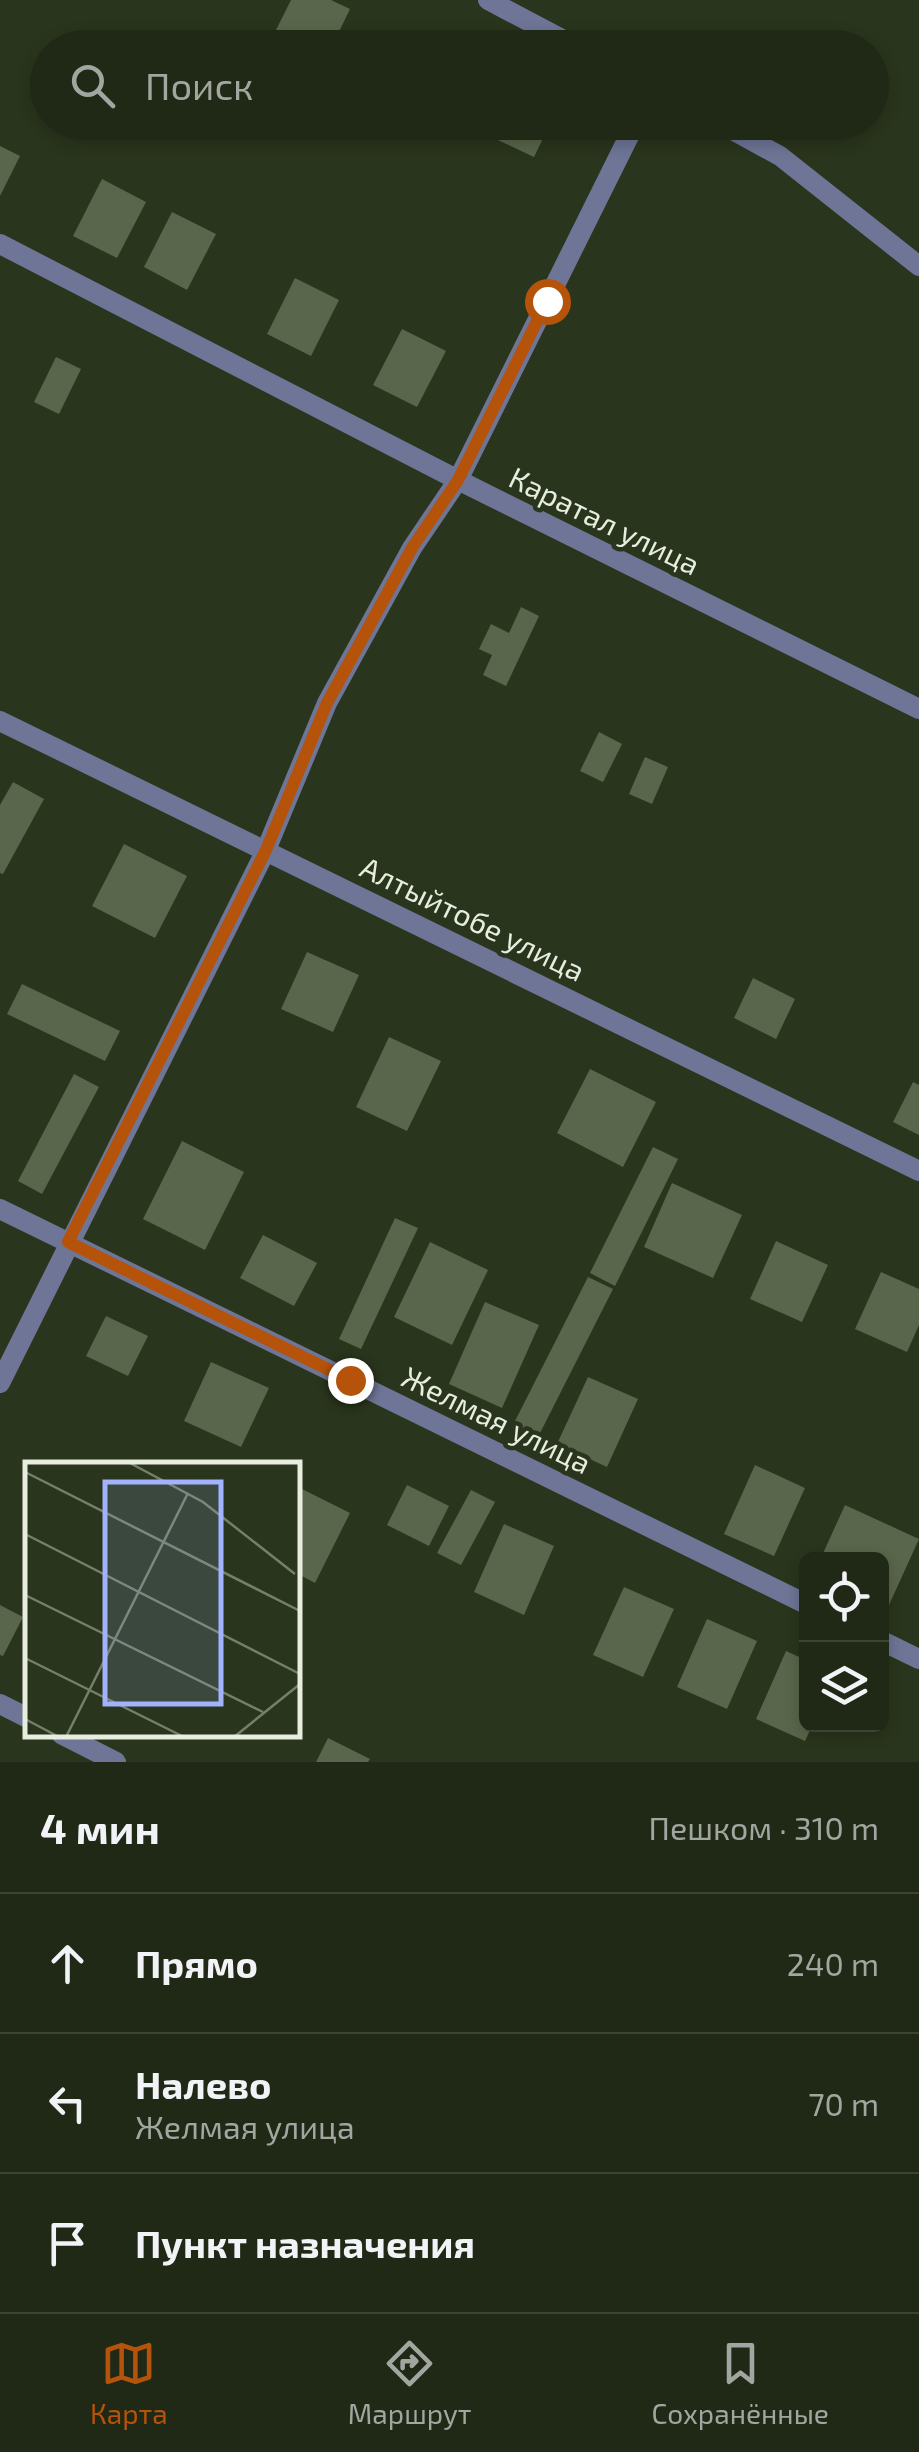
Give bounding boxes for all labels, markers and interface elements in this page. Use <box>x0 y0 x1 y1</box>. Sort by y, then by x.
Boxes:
search box <box>30 30 889 140</box>
icon: search <box>65 58 120 113</box>
text: Поиск <box>145 62 254 108</box>
route start <box>525 279 571 325</box>
street label: Каратал улица <box>504 458 706 582</box>
street label: Алтыйтобе улица <box>355 848 591 989</box>
route end <box>328 1358 374 1404</box>
street label: Желмая улица <box>396 1358 597 1481</box>
inset map <box>25 1462 300 1737</box>
map controls <box>799 1552 889 1732</box>
button: locate <box>799 1552 889 1642</box>
button: layers <box>799 1642 889 1732</box>
text: 4 мин <box>40 1802 160 1852</box>
text: Пешком · 310 m <box>648 1808 879 1846</box>
icon: ahead <box>40 1936 95 1991</box>
text: Прямо <box>135 1940 258 1986</box>
text: 240 m <box>787 1944 879 1982</box>
text: Налево <box>135 2061 271 2107</box>
icon: left <box>40 2076 95 2131</box>
text: 70 m <box>808 2084 879 2122</box>
text: Желмая улица <box>135 2107 355 2145</box>
icon: arrive <box>40 2216 95 2271</box>
text: Пункт назначения <box>135 2220 475 2266</box>
tab: Карта <box>90 2336 168 2430</box>
tab: Маршрут <box>348 2336 472 2430</box>
tab: Сохранённые <box>652 2336 829 2430</box>

